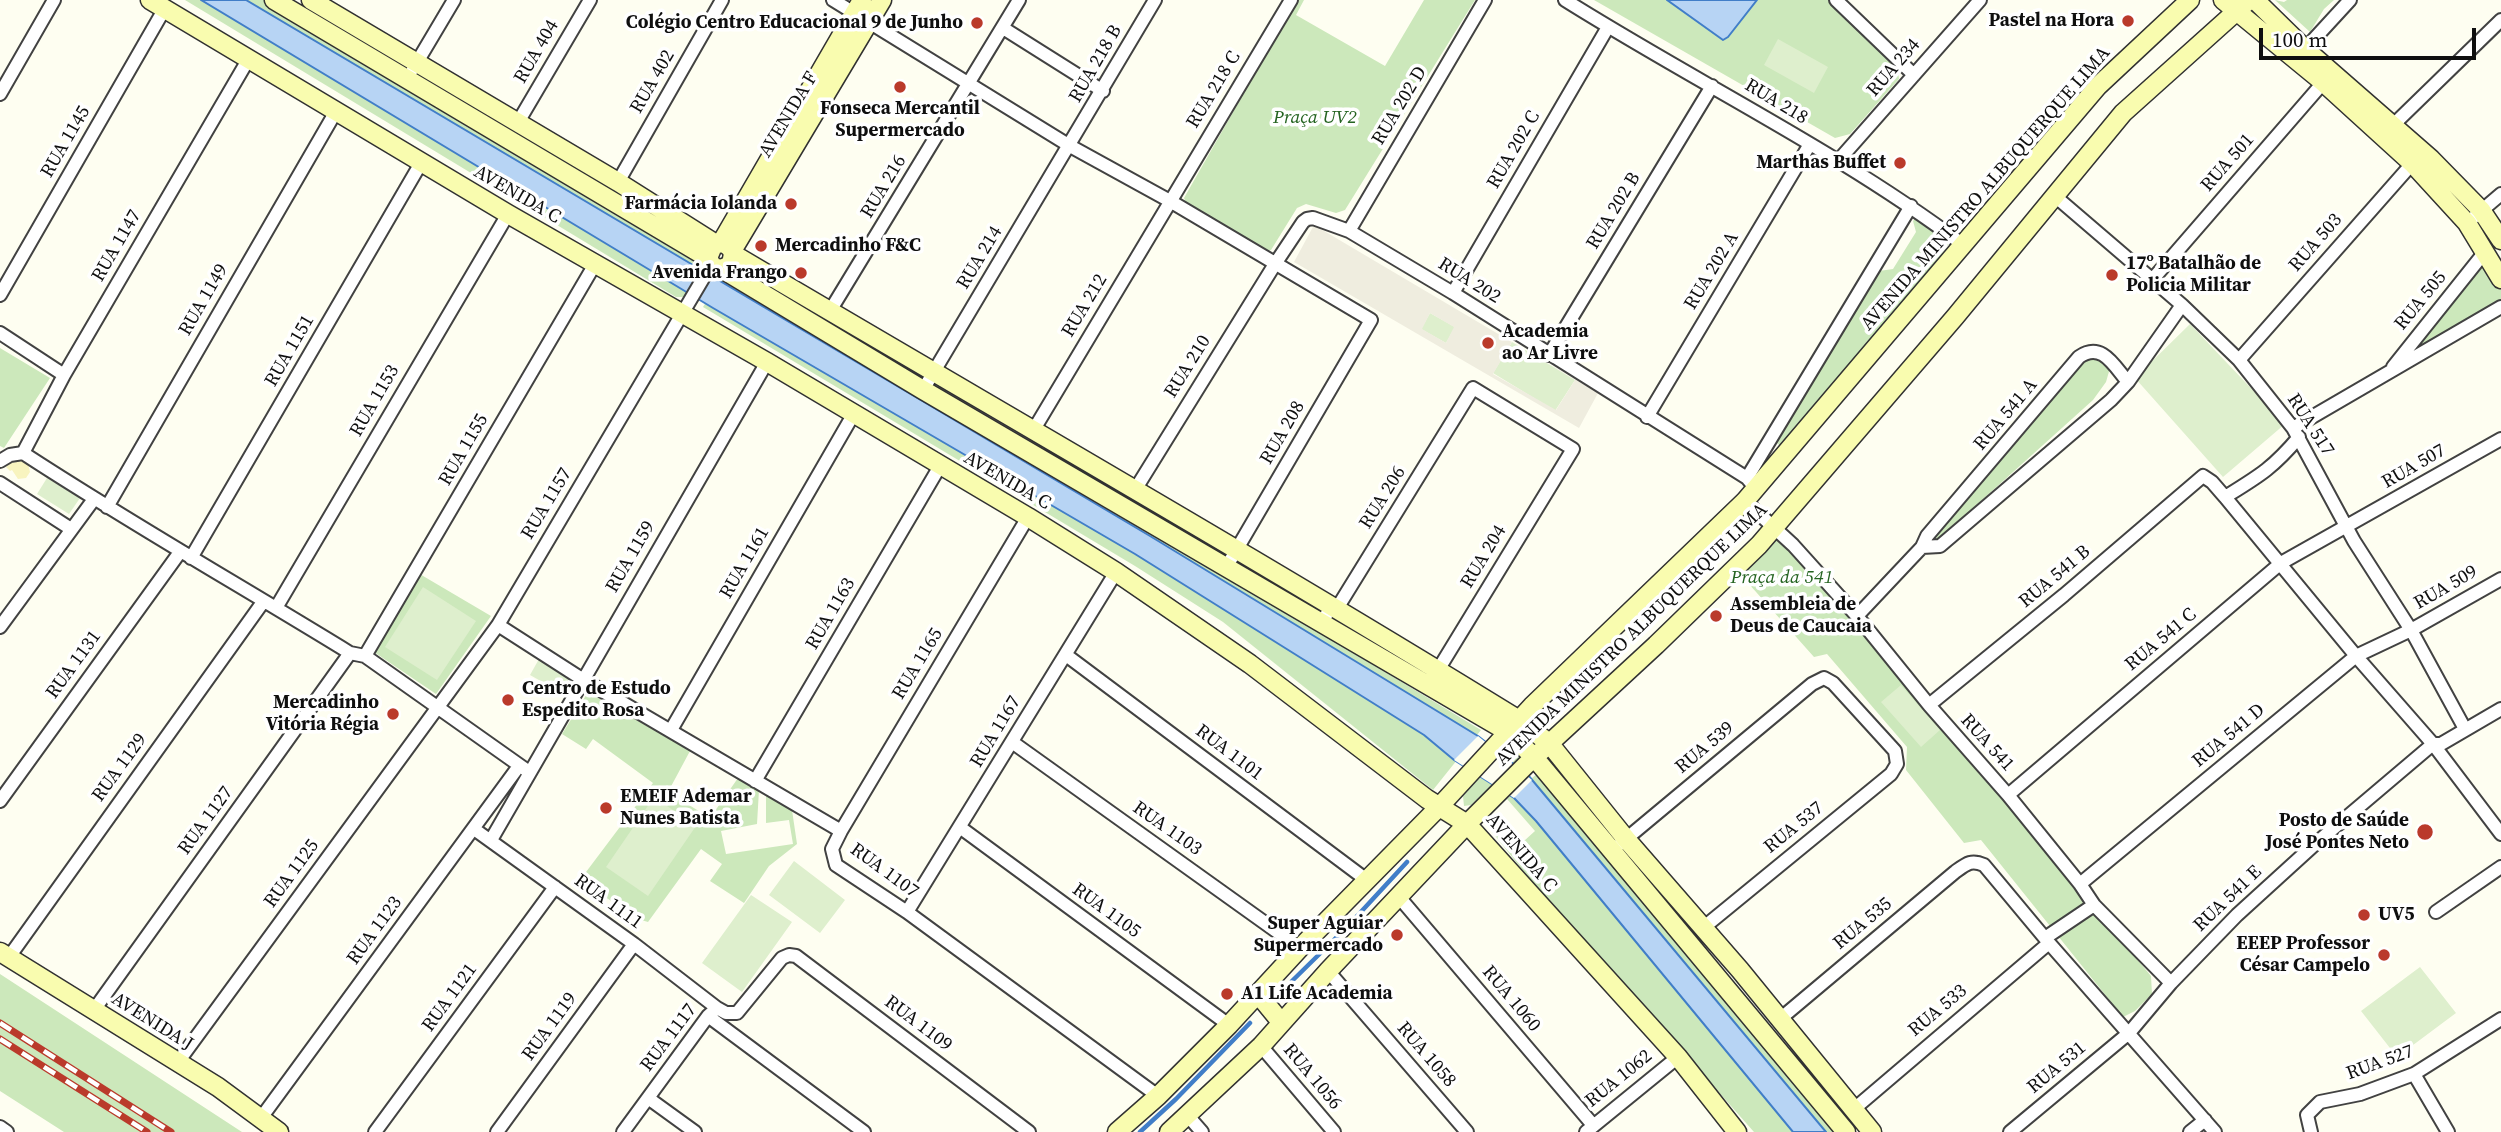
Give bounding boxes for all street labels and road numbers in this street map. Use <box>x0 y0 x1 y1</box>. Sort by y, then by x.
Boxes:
street label: RUA 404 <box>510 16 564 88</box>
street label: RUA 218 B <box>1065 21 1127 107</box>
street label: RUA 234 <box>1863 34 1925 102</box>
street label: AVENIDA MINISTRO ALBUQUERQUE LIMA <box>1856 42 2116 336</box>
street label: RUA 402 <box>626 46 680 118</box>
street label: RUA 218 C <box>1182 47 1246 133</box>
street label: RUA 202 D <box>1368 63 1432 149</box>
street label: AVENIDA F <box>755 68 823 162</box>
street label: RUA 218 <box>1740 74 1812 130</box>
street label: RUA 1145 <box>36 102 96 182</box>
street label: RUA 202 C <box>1483 107 1545 193</box>
street label: RUA 501 <box>2197 129 2259 197</box>
street label: RUA 216 <box>856 151 912 223</box>
street label: AVENIDA C <box>469 161 565 229</box>
street label: RUA 202 B <box>1582 168 1646 254</box>
street label: RUA 1147 <box>87 206 147 286</box>
street label: RUA 503 <box>2285 209 2347 277</box>
street label: RUA 214 <box>952 222 1008 294</box>
street label: RUA 202 A <box>1680 228 1744 314</box>
street label: RUA 202 <box>1433 253 1505 309</box>
street label: RUA 1149 <box>174 260 234 340</box>
street label: RUA 505 <box>2390 267 2452 335</box>
street label: RUA 212 <box>1057 270 1113 342</box>
street label: RUA 1151 <box>260 311 320 391</box>
street label: RUA 210 <box>1160 331 1216 403</box>
street label: RUA 1153 <box>345 361 405 441</box>
street label: RUA 541 A <box>1969 374 2043 456</box>
street label: RUA 517 <box>2281 390 2339 460</box>
street label: RUA 208 <box>1256 397 1310 469</box>
street label: RUA 1155 <box>434 410 494 490</box>
street label: RUA 507 <box>2378 440 2450 494</box>
street label: AVENIDA C <box>959 447 1055 515</box>
street label: RUA 206 <box>1355 462 1411 534</box>
street label: RUA 1157 <box>517 464 577 544</box>
street label: AVENIDA MINISTRO ALBUQUERQUE LIMA <box>1491 499 1773 771</box>
street label: RUA 1159 <box>601 517 661 597</box>
street label: RUA 204 <box>1456 521 1512 593</box>
street label: RUA 1161 <box>715 523 775 603</box>
street label: RUA 541 B <box>2015 541 2095 613</box>
street label: RUA 509 <box>2410 561 2482 615</box>
street label: RUA 1163 <box>801 574 861 654</box>
street label: RUA 541 C <box>2121 604 2201 676</box>
street label: RUA 1165 <box>888 624 948 704</box>
street label: RUA 1131 <box>42 626 106 704</box>
street label: RUA 1167 <box>966 692 1026 772</box>
street label: RUA 541 D <box>2188 699 2270 773</box>
street label: RUA 541 <box>1955 710 2019 776</box>
street label: RUA 539 <box>1671 717 1739 779</box>
street label: RUA 1101 <box>1191 720 1267 786</box>
street label: RUA 1129 <box>88 729 152 807</box>
street label: RUA 1127 <box>174 782 238 860</box>
street label: RUA 1103 <box>1128 797 1206 861</box>
street label: RUA 537 <box>1760 797 1828 859</box>
street label: AVENIDA C <box>1481 809 1561 897</box>
street label: RUA 1125 <box>260 835 324 913</box>
street label: RUA 1107 <box>845 839 923 903</box>
street label: RUA 541 E <box>2189 861 2267 937</box>
street label: RUA 1111 <box>569 870 647 934</box>
street label: RUA 1105 <box>1067 879 1145 943</box>
street label: RUA 1123 <box>343 892 407 970</box>
street label: RUA 535 <box>1829 893 1897 955</box>
street label: RUA 1121 <box>418 959 482 1037</box>
street label: RUA 1060 <box>1477 961 1545 1037</box>
street label: RUA 533 <box>1904 980 1972 1042</box>
street label: AVENIDA J <box>107 988 197 1056</box>
street label: RUA 1119 <box>518 988 582 1066</box>
street label: RUA 1109 <box>880 991 956 1057</box>
street label: RUA 1117 <box>636 1000 702 1076</box>
street label: RUA 1058 <box>1391 1018 1461 1092</box>
street label: RUA 531 <box>2023 1037 2091 1099</box>
street label: RUA 1056 <box>1278 1039 1346 1115</box>
street label: RUA 527 <box>2343 1040 2417 1086</box>
street label: RUA 1062 <box>1581 1045 1657 1113</box>

